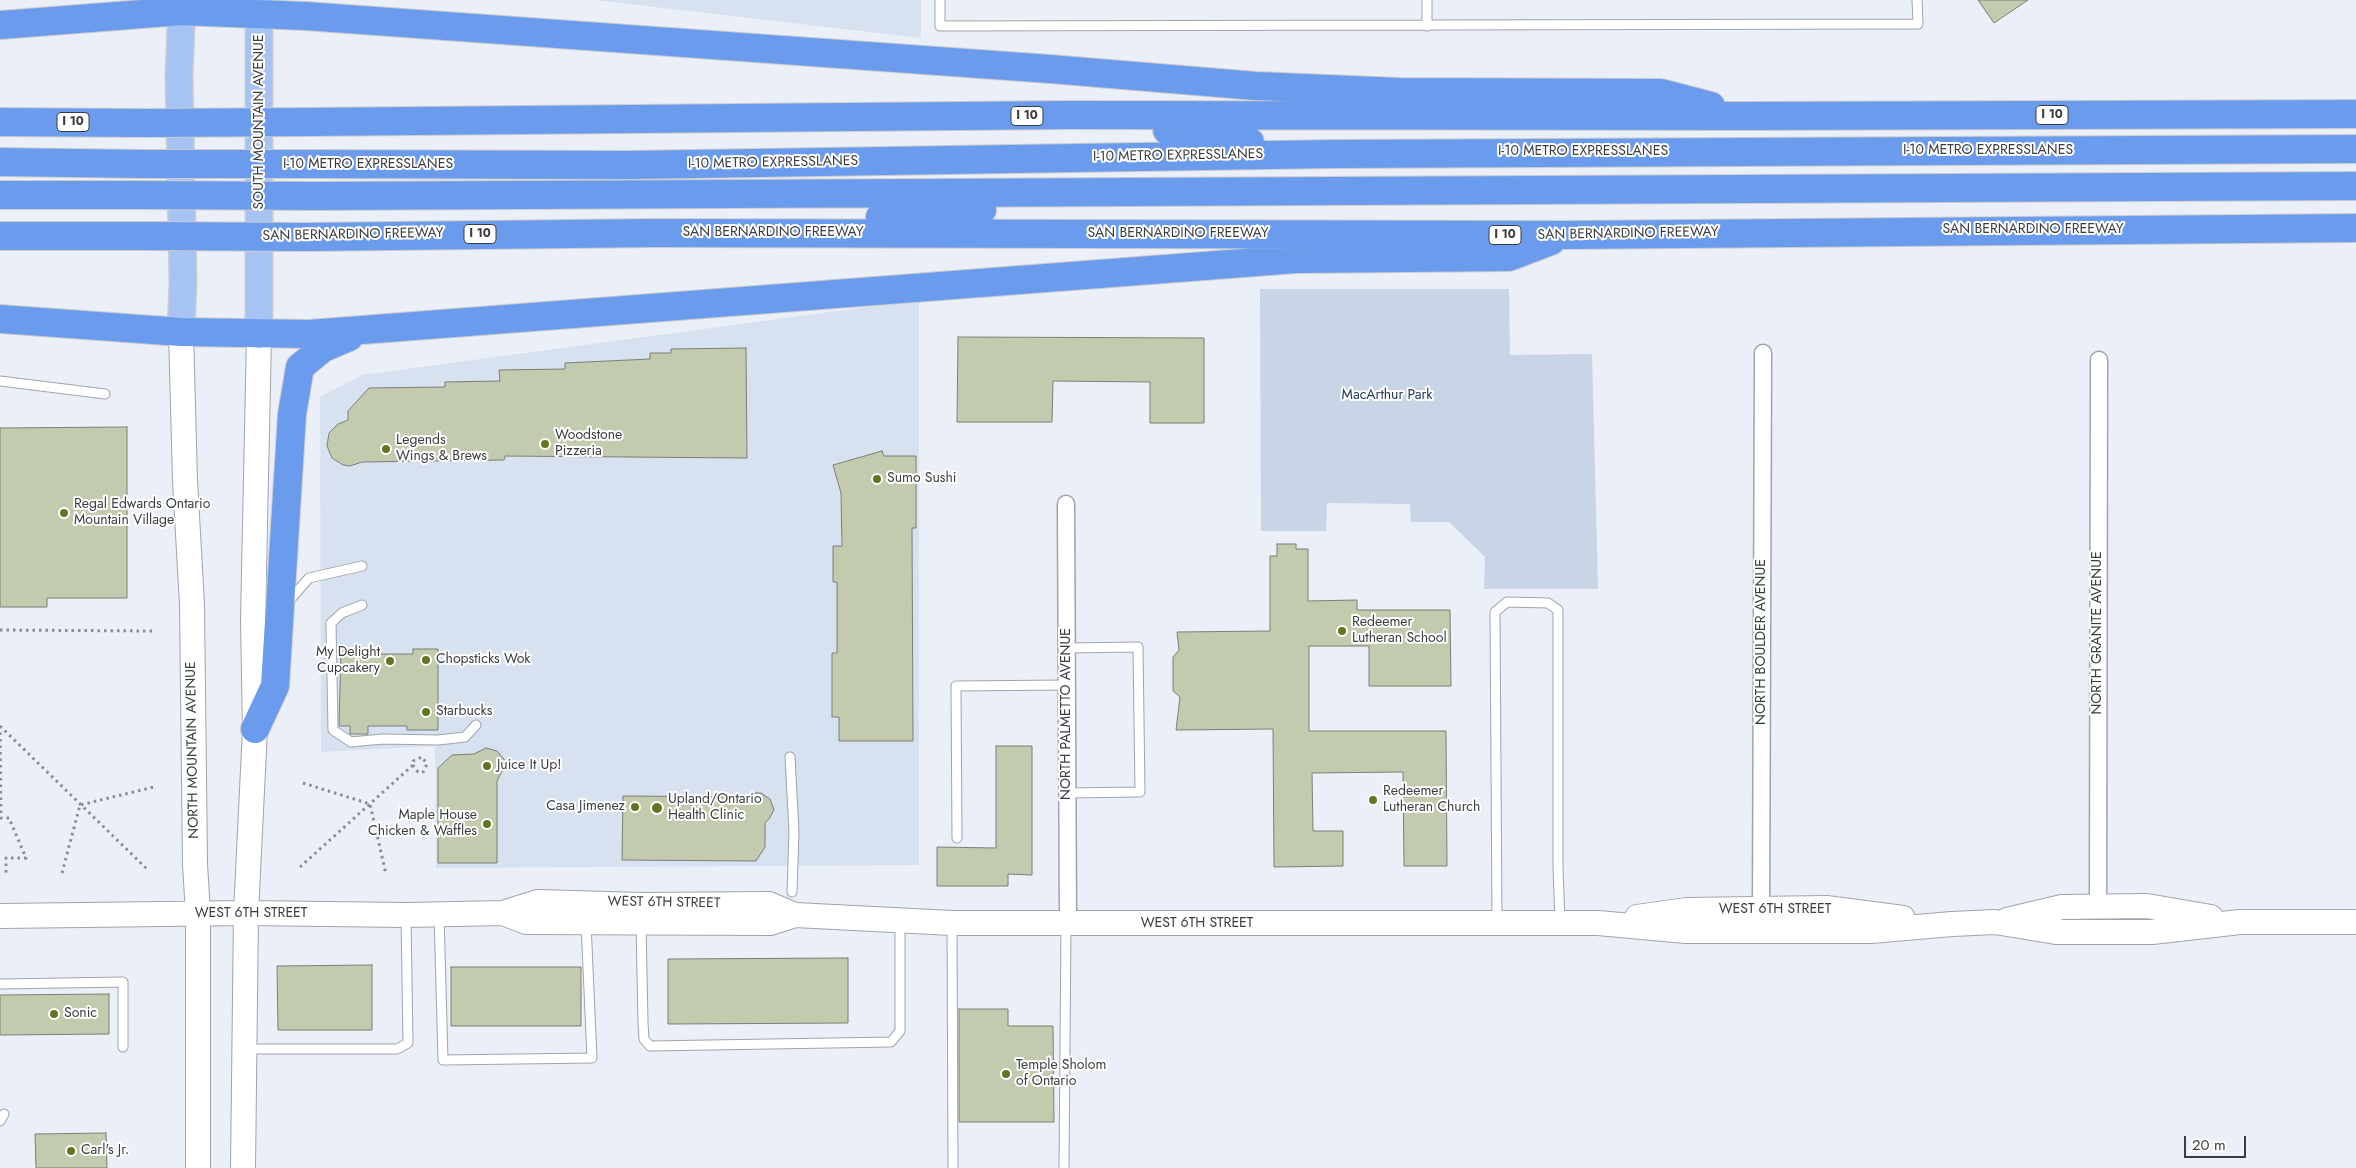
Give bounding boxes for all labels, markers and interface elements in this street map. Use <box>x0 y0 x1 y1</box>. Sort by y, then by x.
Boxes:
street label: SOUTH MOUNTAIN AVENUE <box>252 34 268 210</box>
road number: I 10 <box>1011 106 1043 125</box>
road number: I 10 <box>2036 106 2068 124</box>
road number: I 10 <box>57 112 89 132</box>
street label: I-10 METRO EXPRESSLANES <box>1903 143 2073 159</box>
street label: I-10 METRO EXPRESSLANES <box>1498 144 1668 160</box>
street label: I-10 METRO EXPRESSLANES <box>1093 146 1263 166</box>
street label: I-10 METRO EXPRESSLANES <box>688 153 858 173</box>
street label: I-10 METRO EXPRESSLANES <box>283 157 453 173</box>
street label: SAN BERNARDINO FREEWAY <box>1942 222 2124 238</box>
road number: I 10 <box>464 224 496 243</box>
street label: SAN BERNARDINO FREEWAY <box>1537 224 1719 244</box>
street label: SAN BERNARDINO FREEWAY <box>262 225 444 245</box>
street label: SAN BERNARDINO FREEWAY <box>682 225 864 241</box>
street label: SAN BERNARDINO FREEWAY <box>1087 226 1269 242</box>
road number: I 10 <box>1489 226 1521 244</box>
park label: MacArthur Park <box>1342 388 1432 404</box>
place label: Woodstone Pizzeria <box>555 428 622 461</box>
place label: Legends Wings & Brews <box>396 433 487 466</box>
marker: Woodstone Pizzeria <box>539 438 551 450</box>
marker: Legends Wings & Brews <box>380 443 392 455</box>
place label: Sumo Sushi <box>887 471 956 487</box>
marker: Sumo Sushi <box>871 473 883 485</box>
place label: Regal Edwards Ontario Mountain Village <box>74 497 210 530</box>
marker: Regal Edwards Ontario Mountain Village <box>58 507 70 519</box>
street label: NORTH GRANITE AVENUE <box>2090 551 2106 715</box>
street label: NORTH BOULDER AVENUE <box>1754 559 1770 725</box>
place label: Redeemer Lutheran School <box>1352 615 1447 648</box>
marker: Redeemer Lutheran School <box>1336 625 1348 637</box>
street label: NORTH PALMETTO AVENUE <box>1059 628 1075 800</box>
place label: My Delight Cupcakery <box>316 645 380 678</box>
place label: Chopsticks Wok <box>436 652 530 668</box>
marker: Chopsticks Wok <box>420 654 432 666</box>
marker: My Delight Cupcakery <box>384 655 396 667</box>
street label: NORTH MOUNTAIN AVENUE <box>183 661 203 839</box>
place label: Starbucks <box>436 704 492 720</box>
marker: Starbucks <box>420 706 432 718</box>
place label: Juice It Up! <box>497 758 561 774</box>
marker: Juice It Up! <box>481 760 493 772</box>
place label: Redeemer Lutheran Church <box>1383 784 1480 816</box>
place label: Upland/Ontario Health Clinic <box>668 792 762 824</box>
marker: Redeemer Lutheran Church <box>1367 794 1379 806</box>
place label: Casa Jimenez <box>546 799 625 815</box>
marker: Casa Jimenez <box>629 801 641 813</box>
marker: Upland/Ontario Health Clinic <box>650 801 664 815</box>
place label: Maple House Chicken & Waffles <box>368 808 477 840</box>
marker: Maple House Chicken & Waffles <box>481 818 493 830</box>
street label: WEST 6TH STREET <box>608 894 720 912</box>
street label: WEST 6TH STREET <box>1719 902 1831 918</box>
street label: WEST 6TH STREET <box>195 906 307 922</box>
street label: WEST 6TH STREET <box>1141 916 1253 932</box>
place label: Sonic <box>64 1006 97 1022</box>
marker: Sonic <box>48 1008 60 1020</box>
place label: Temple Sholom of Ontario <box>1016 1058 1106 1090</box>
marker: Temple Sholom of Ontario <box>1000 1068 1012 1080</box>
scale bar <box>2186 1126 2248 1158</box>
text: 20 m <box>2192 1134 2226 1156</box>
place label: Carl's Jr. <box>81 1143 129 1159</box>
marker: Carl's Jr. <box>65 1145 77 1157</box>

